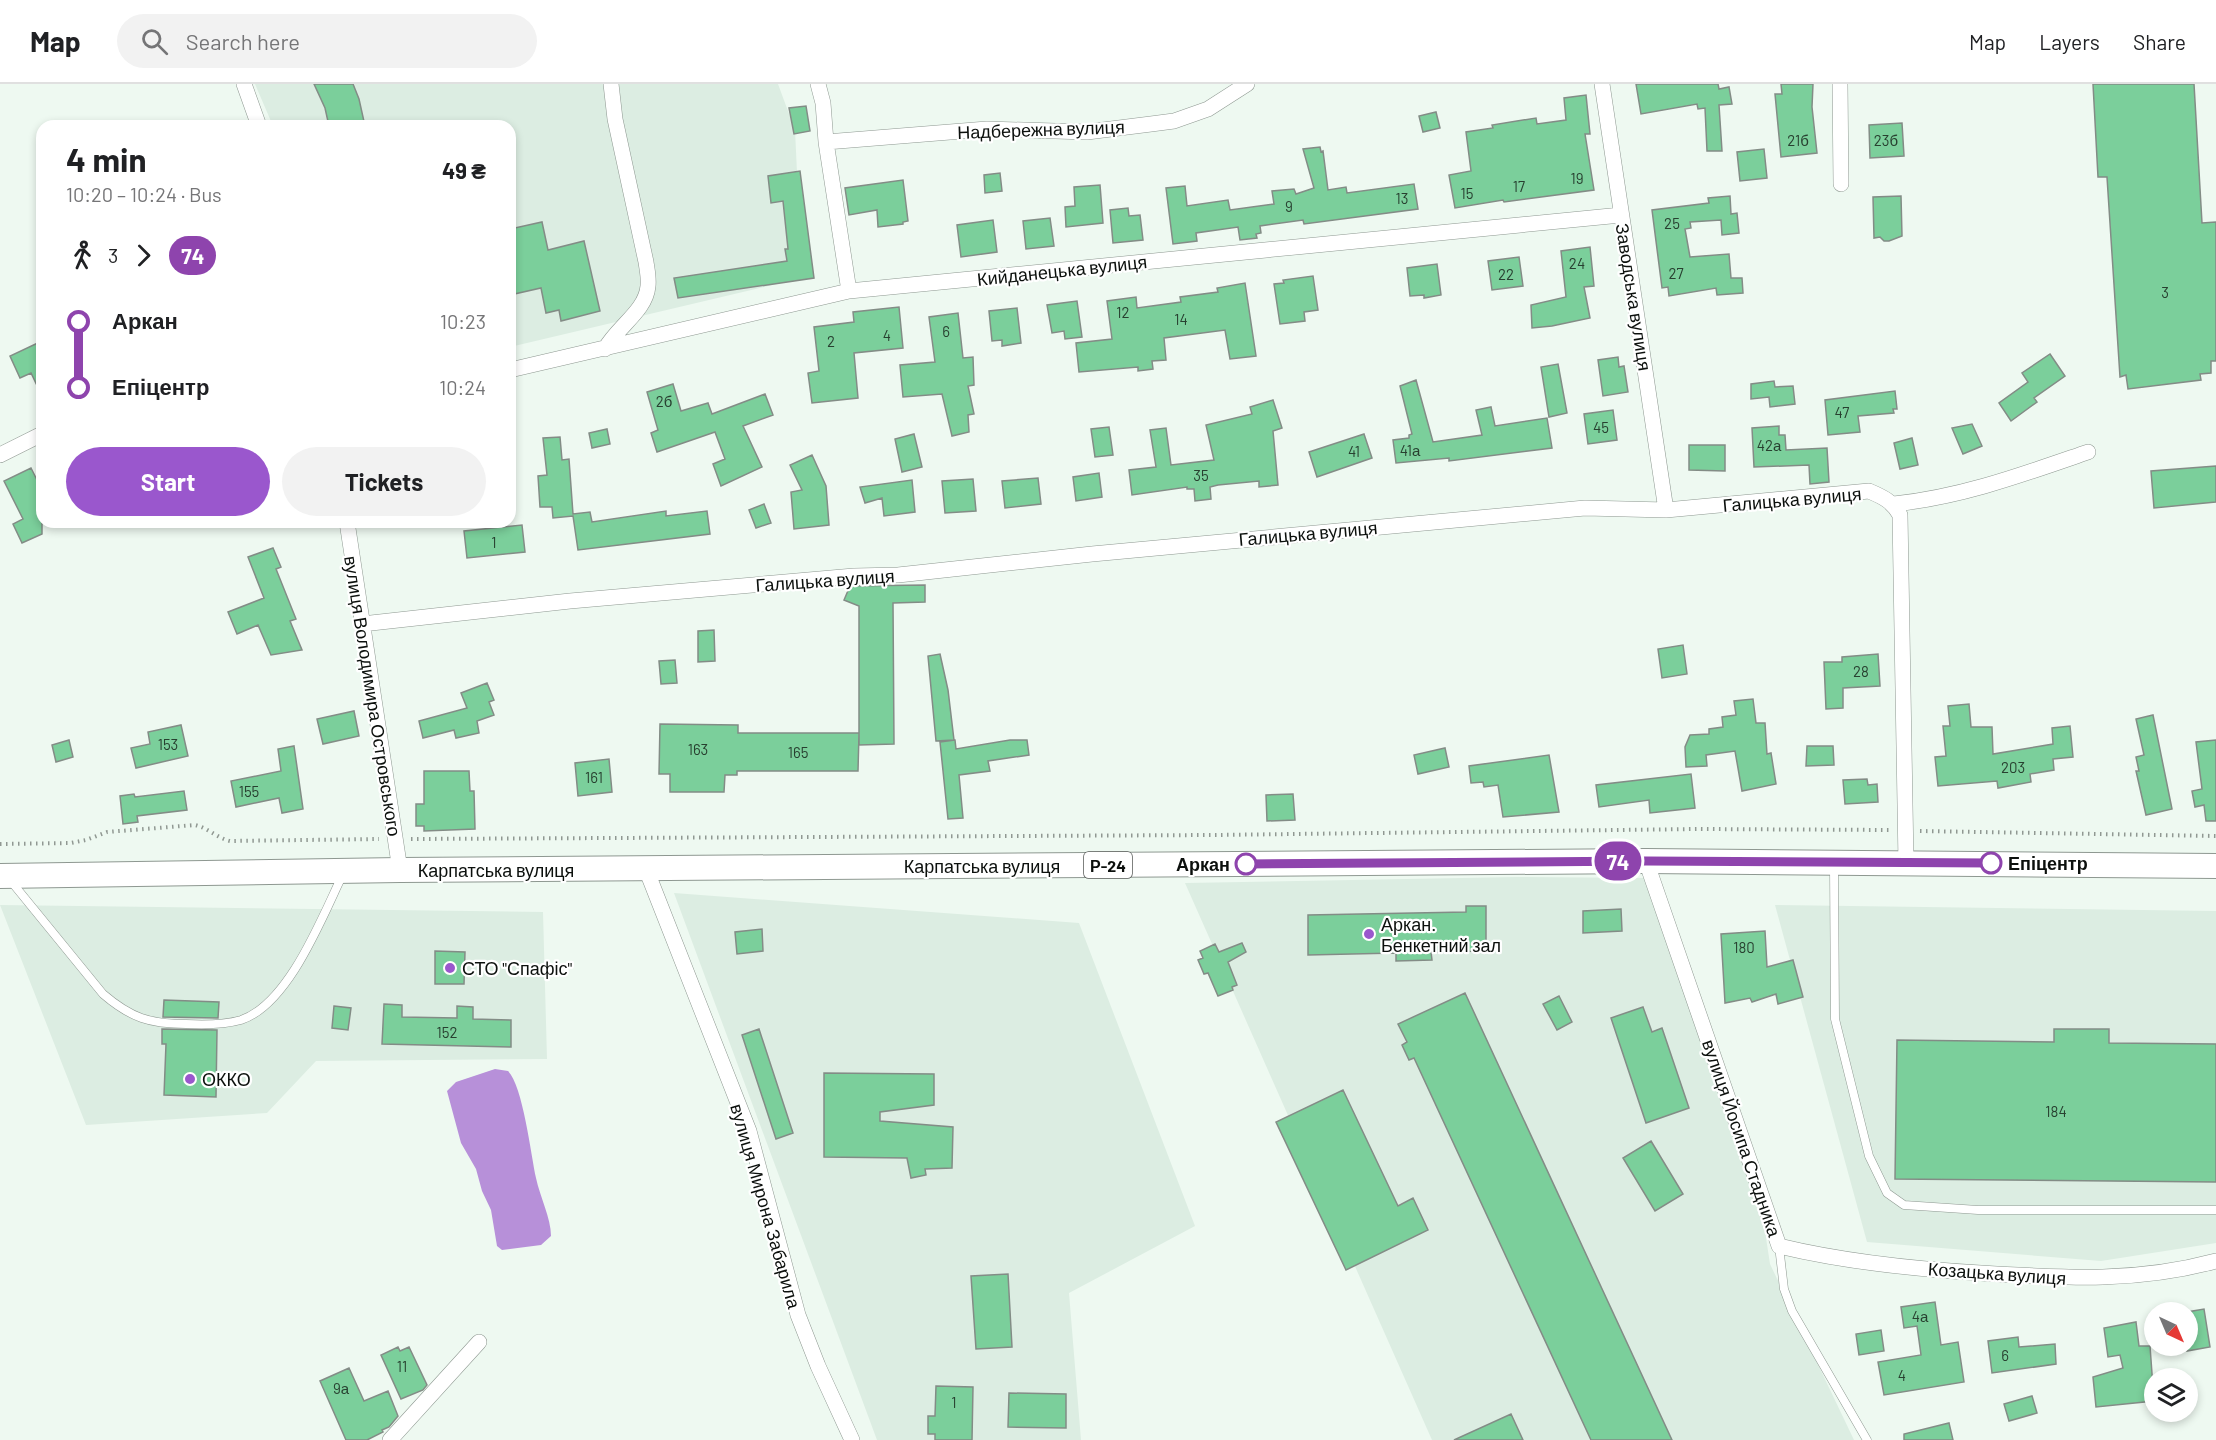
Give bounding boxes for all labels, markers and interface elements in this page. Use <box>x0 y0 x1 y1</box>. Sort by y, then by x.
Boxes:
search box <box>117 14 537 68</box>
text: Map <box>30 24 81 58</box>
icon: search <box>138 25 171 58</box>
text: Search here <box>186 28 300 54</box>
text: Map <box>1969 29 2006 54</box>
text: Layers <box>2039 29 2100 54</box>
text: Share <box>2133 29 2186 54</box>
street label: Надбережна вулиця <box>957 115 1125 143</box>
house number: 21б <box>1787 131 1809 149</box>
house number: 23б <box>1874 131 1898 149</box>
text: 4 min <box>66 139 147 179</box>
text: 49 ₴ <box>442 157 486 183</box>
house number: 19 <box>1570 169 1584 187</box>
house number: 17 <box>1513 177 1525 195</box>
text: 10:20 – 10:24 · Bus <box>66 182 222 206</box>
house number: 15 <box>1461 184 1473 202</box>
house number: 13 <box>1396 189 1408 207</box>
house number: 9 <box>1285 197 1293 215</box>
house number: 25 <box>1664 214 1680 232</box>
street label: Заводська вулиця <box>1611 222 1657 372</box>
icon: walk <box>66 239 99 272</box>
icon: forward <box>127 239 160 272</box>
text: 3 <box>108 243 118 267</box>
text: 74 <box>181 243 204 268</box>
street label: Кийданецька вулиця <box>976 250 1148 290</box>
house number: 24 <box>1569 254 1585 272</box>
house number: 27 <box>1668 264 1684 282</box>
house number: 22 <box>1498 265 1514 283</box>
house number: 3 <box>2161 283 2169 301</box>
house number: 12 <box>1116 303 1130 321</box>
text: Аркан <box>112 307 178 333</box>
text: 10:23 <box>440 309 486 333</box>
house number: 14 <box>1174 310 1188 328</box>
house number: 6 <box>942 322 950 340</box>
house number: 4 <box>883 326 891 344</box>
house number: 2 <box>827 332 835 350</box>
text: Епіцентр <box>112 373 209 399</box>
text: 10:24 <box>439 375 486 399</box>
house number: 2б <box>656 392 672 410</box>
house number: 47 <box>1835 403 1849 421</box>
house number: 45 <box>1593 418 1609 436</box>
house number: 42а <box>1757 436 1782 454</box>
house number: 41а <box>1400 441 1421 459</box>
house number: 41 <box>1348 442 1360 460</box>
button: Start <box>66 447 270 516</box>
button: Tickets <box>282 447 486 516</box>
house number: 35 <box>1193 466 1209 484</box>
street label: Галицька вулиця <box>1722 482 1862 516</box>
street label: Галицька вулиця <box>1238 516 1378 550</box>
house number: 1 <box>491 533 497 551</box>
street label: вулиця Володимира Островського <box>340 554 406 838</box>
street label: Галицька вулиця <box>755 564 895 596</box>
house number: 28 <box>1853 662 1869 680</box>
house number: 153 <box>158 735 178 753</box>
house number: 163 <box>688 740 708 758</box>
house number: 165 <box>788 743 808 761</box>
house number: 203 <box>2001 758 2025 776</box>
house number: 161 <box>585 768 603 786</box>
house number: 155 <box>239 782 259 800</box>
line badge: 74 <box>1591 842 1645 880</box>
text: 74 <box>1606 849 1630 874</box>
road number: Р-24 <box>1084 852 1132 878</box>
marker: Епіцентр <box>1980 852 2002 874</box>
place label: Епіцентр <box>2008 852 2088 874</box>
place label: Аркан <box>1176 853 1230 875</box>
marker: Аркан <box>1235 853 1257 875</box>
street label: Карпатська вулиця <box>904 855 1060 877</box>
street label: Карпатська вулиця <box>418 859 574 881</box>
place label: Аркан. Бенкетний зал <box>1381 913 1501 956</box>
marker: Аркан. Бенкетний зал <box>1362 927 1376 941</box>
house number: 180 <box>1733 938 1755 956</box>
place label: СТО "Спафіс" <box>462 957 572 979</box>
marker: СТО "Спафіс" <box>443 961 457 975</box>
house number: 152 <box>436 1023 458 1041</box>
street label: вулиця Йосипа Стадника <box>1698 1036 1786 1240</box>
place label: ОККО <box>202 1068 251 1090</box>
marker: ОККО <box>183 1072 197 1086</box>
street label: вулиця Мирона Забарила <box>726 1101 806 1312</box>
house number: 184 <box>2045 1102 2067 1120</box>
street label: Козацька вулиця <box>1927 1257 2067 1289</box>
north arrow <box>2144 1302 2198 1356</box>
map controls <box>2144 1302 2198 1422</box>
house number: 4а <box>1912 1307 1929 1325</box>
house number: 6 <box>2001 1346 2009 1364</box>
house number: 11 <box>397 1357 407 1375</box>
house number: 4 <box>1898 1366 1906 1384</box>
button: layers <box>2144 1368 2198 1422</box>
house number: 9а <box>333 1379 350 1397</box>
house number: 1 <box>951 1393 957 1411</box>

